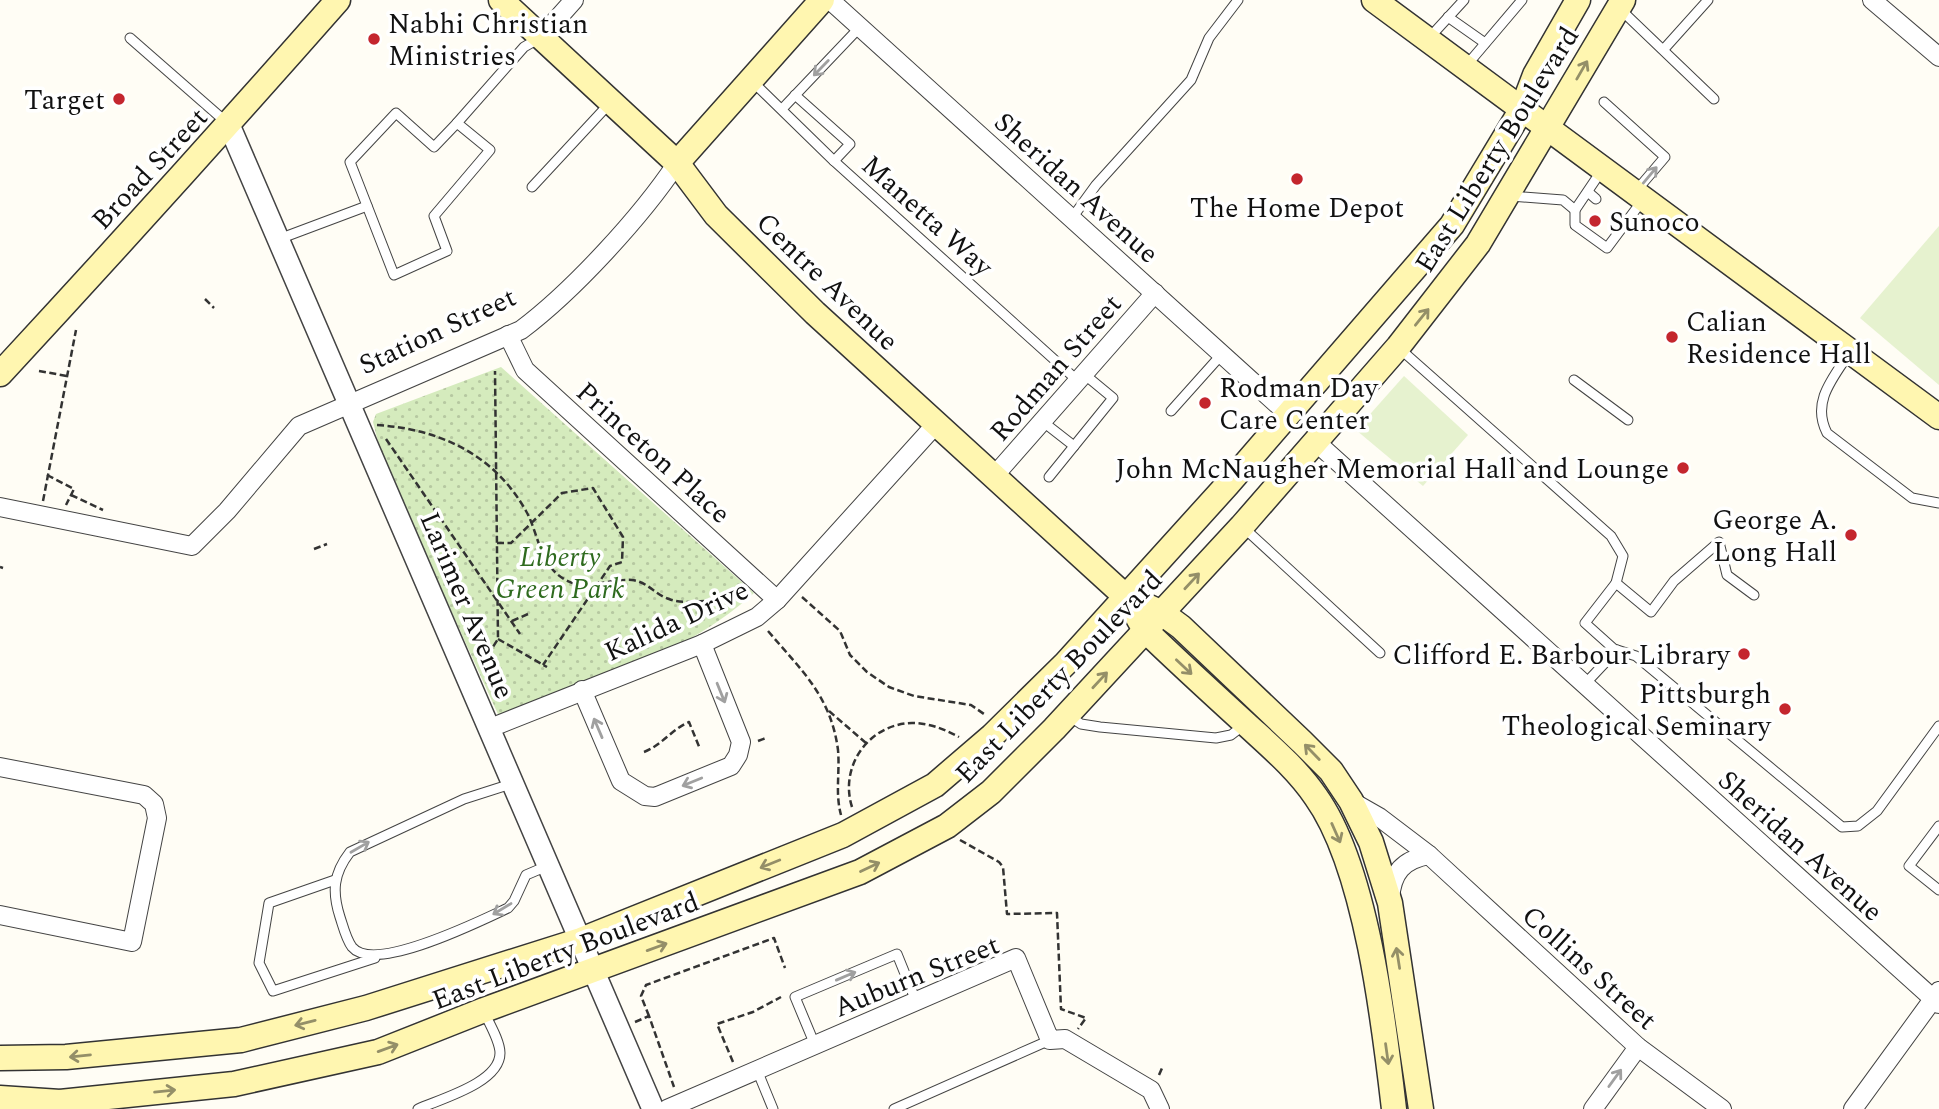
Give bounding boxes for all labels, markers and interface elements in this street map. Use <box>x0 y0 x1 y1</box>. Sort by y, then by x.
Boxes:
place label: Nabhi Christian Ministries <box>388 3 588 78</box>
street label: East Liberty Boulevard <box>1404 18 1591 281</box>
marker: Nabhi Christian Ministries <box>366 31 382 47</box>
one-way arrow <box>813 59 829 77</box>
one-way arrow <box>1575 60 1589 80</box>
place label: Target <box>24 79 105 122</box>
marker: Target <box>111 91 127 107</box>
street label: Broad Street <box>82 98 219 240</box>
street label: Sheridan Avenue <box>984 102 1168 274</box>
street label: Manetta Way <box>851 145 1004 288</box>
one-way arrow <box>1642 166 1658 184</box>
marker: The Home Depot <box>1289 171 1305 187</box>
place label: The Home Depot <box>1190 187 1404 230</box>
place label: Sunoco <box>1609 201 1700 244</box>
street label: Centre Avenue <box>746 203 908 362</box>
marker: Sunoco <box>1587 213 1603 229</box>
street label: Station Street <box>352 276 524 387</box>
street label: Rodman Street <box>980 284 1133 451</box>
place label: Calian Residence Hall <box>1686 301 1871 376</box>
one-way arrow <box>1414 309 1430 327</box>
marker: Calian Residence Hall <box>1664 329 1680 345</box>
place label: Rodman Day Care Center <box>1219 367 1380 442</box>
street label: Princeton Place <box>566 372 740 535</box>
marker: Rodman Day Care Center <box>1197 395 1213 411</box>
place label: John McNaugher Memorial Hall and Lounge <box>1115 448 1669 491</box>
marker: John McNaugher Memorial Hall and Lounge <box>1675 460 1691 476</box>
place label: George A. Long Hall <box>1712 499 1837 574</box>
street label: Larimer Avenue <box>408 505 525 706</box>
marker: George A. Long Hall <box>1843 527 1859 543</box>
park label: Liberty Green Park <box>495 536 625 611</box>
street label: East Liberty Boulevard <box>945 560 1173 794</box>
street label: Kalida Drive <box>597 569 756 674</box>
one-way arrow <box>1184 572 1200 590</box>
place label: Clifford E. Barbour Library <box>1393 634 1732 677</box>
marker: Clifford E. Barbour Library <box>1736 646 1752 662</box>
one-way arrow <box>1175 658 1192 675</box>
one-way arrow <box>1091 672 1108 689</box>
place label: Pittsburgh Theological Seminary <box>1501 673 1773 748</box>
one-way arrow <box>716 682 729 703</box>
marker: Pittsburgh Theological Seminary <box>1777 701 1793 717</box>
one-way arrow <box>591 717 604 739</box>
one-way arrow <box>1303 743 1320 760</box>
street label: Sheridan Avenue <box>1708 760 1892 932</box>
one-way arrow <box>682 776 703 789</box>
one-way arrow <box>1330 822 1343 843</box>
one-way arrow <box>349 840 369 854</box>
one-way arrow <box>760 858 782 871</box>
one-way arrow <box>859 859 880 873</box>
street label: East Liberty Boulevard <box>426 881 705 1022</box>
street label: Collins Street <box>1512 895 1666 1041</box>
one-way arrow <box>493 902 513 916</box>
street label: Auburn Street <box>827 924 1006 1029</box>
one-way arrow <box>646 940 668 952</box>
one-way arrow <box>1391 947 1404 969</box>
one-way arrow <box>835 968 856 981</box>
one-way arrow <box>294 1017 317 1030</box>
one-way arrow <box>377 1041 399 1054</box>
one-way arrow <box>1381 1042 1394 1065</box>
one-way arrow <box>69 1050 92 1063</box>
one-way arrow <box>1608 1069 1623 1088</box>
one-way arrow <box>154 1085 176 1098</box>

